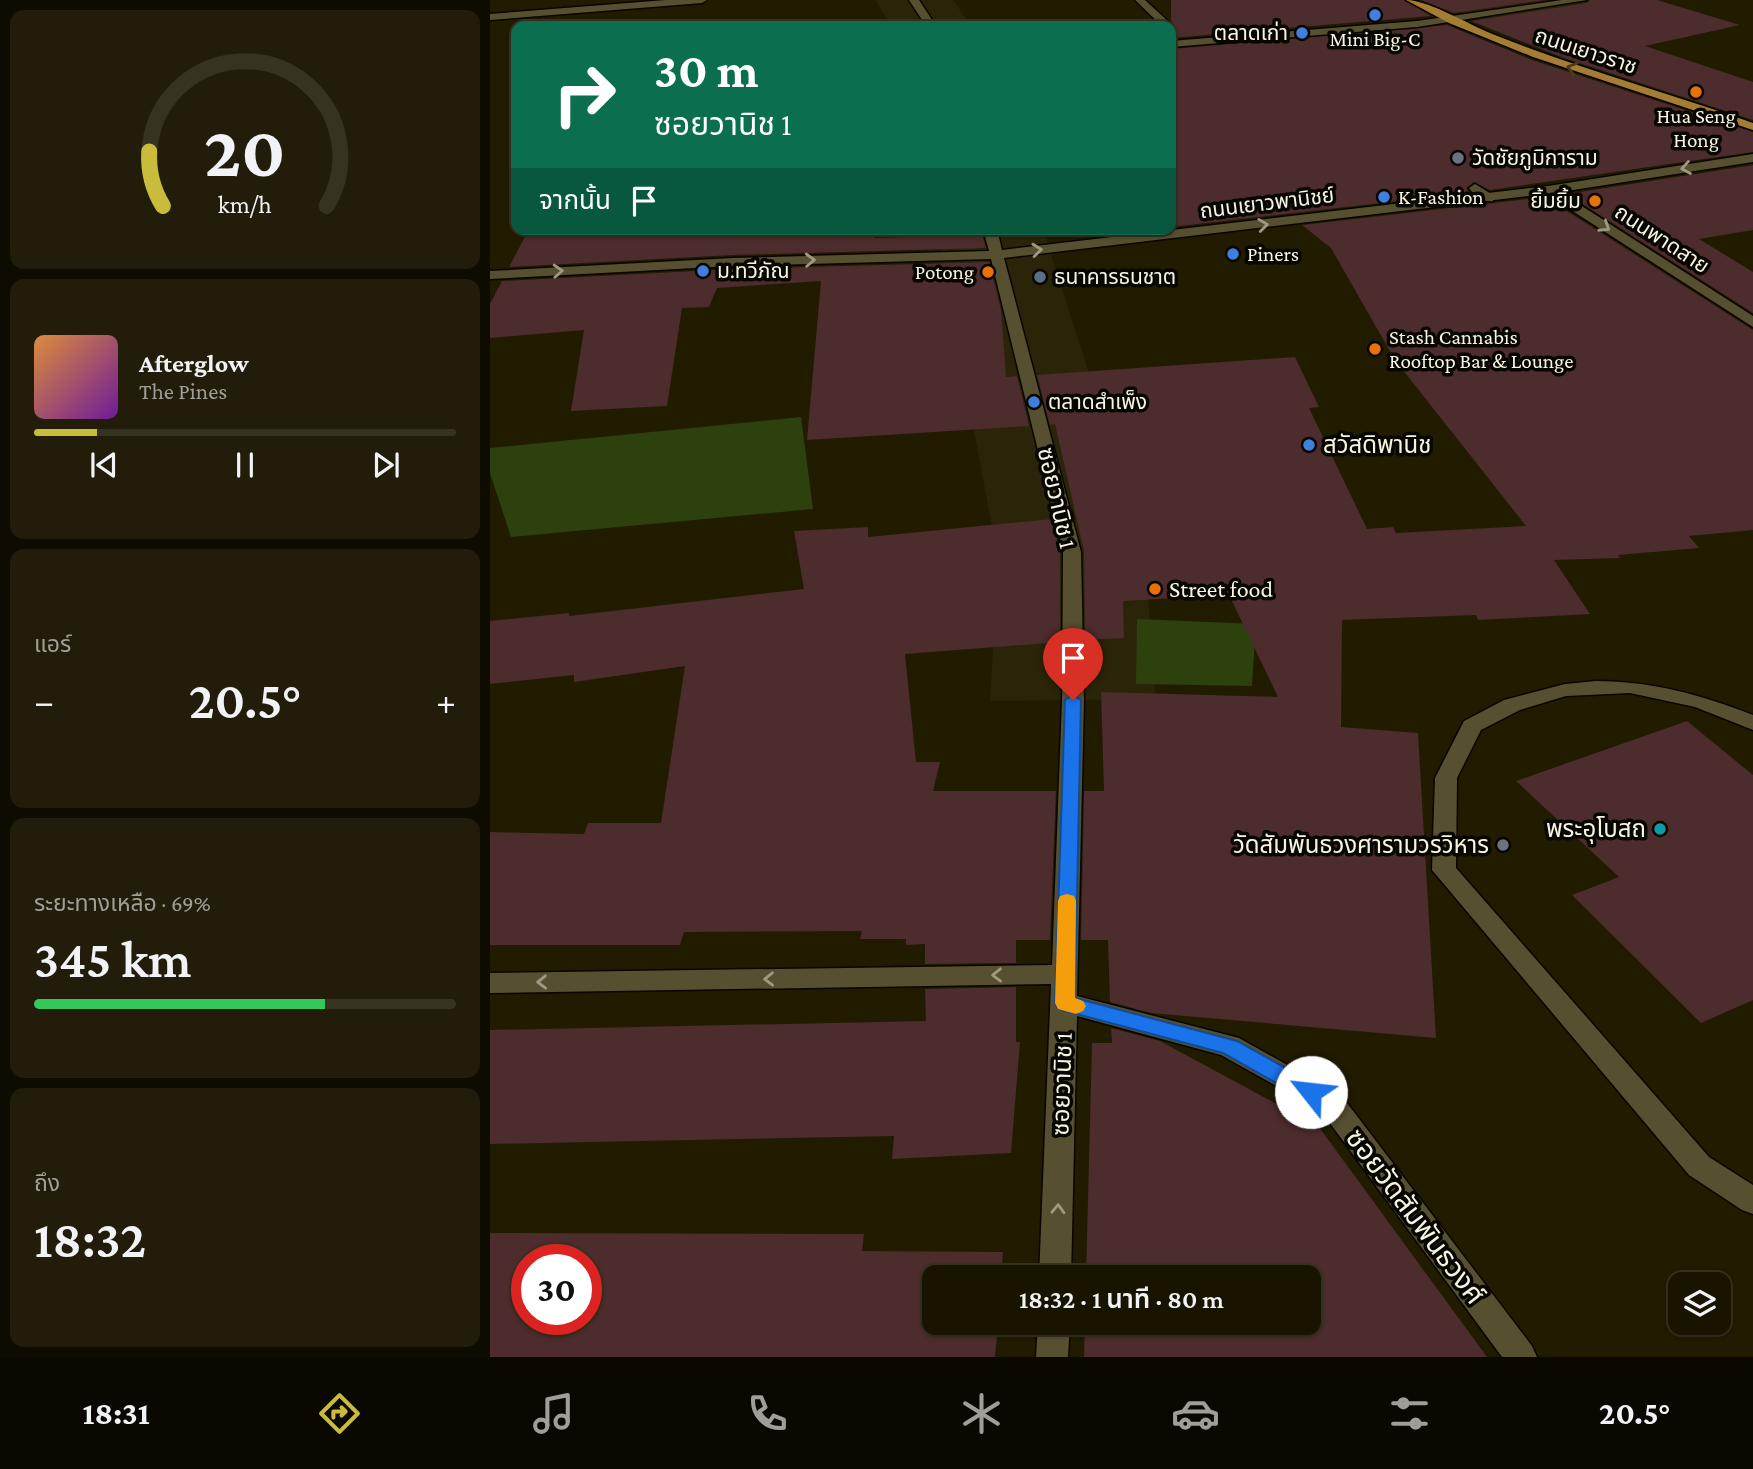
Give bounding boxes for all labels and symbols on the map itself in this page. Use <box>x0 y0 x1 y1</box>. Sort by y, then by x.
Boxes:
marker: Mini Big-C <box>1367 7 1383 23</box>
place label: ตลาดเก่า <box>1214 21 1288 45</box>
street label: ถนนเยาวราช <box>1532 23 1640 79</box>
marker: ตลาดเก่า <box>1294 25 1310 41</box>
place label: Mini Big-C <box>1330 27 1420 51</box>
one-way arrow <box>1566 62 1578 77</box>
marker: Hua Seng Hong <box>1688 84 1704 100</box>
place label: Hua Seng Hong <box>1656 104 1736 152</box>
place label: วัดชัยภูมิการาม <box>1472 146 1598 171</box>
marker: วัดชัยภูมิการาม <box>1450 150 1466 166</box>
one-way arrow <box>1680 161 1692 176</box>
street label: ถนนเยาวพานิชย์ <box>1198 183 1336 223</box>
place label: K-Fashion <box>1398 185 1484 209</box>
place label: ยิ้มยิ้ม <box>1530 187 1581 213</box>
marker: K-Fashion <box>1376 189 1392 205</box>
marker: ยิ้มยิ้ม <box>1587 193 1603 209</box>
street label: ถนนพาดสาย <box>1610 200 1714 278</box>
one-way arrow <box>1258 218 1269 233</box>
one-way arrow <box>1597 219 1610 232</box>
place label: Piners <box>1247 242 1299 266</box>
one-way arrow <box>1031 243 1043 258</box>
marker: Piners <box>1225 246 1241 262</box>
one-way arrow <box>805 252 816 267</box>
place label: ม.ทวีภัณ <box>717 259 790 283</box>
place label: Potong <box>915 260 974 284</box>
marker: ม.ทวีภัณ <box>695 263 711 279</box>
one-way arrow <box>553 264 564 279</box>
marker: Potong <box>980 264 996 280</box>
place label: ธนาคารธนชาต <box>1054 265 1176 289</box>
marker: ธนาคารธนชาต <box>1032 269 1048 285</box>
place label: Stash Cannabis Rooftop Bar & Lounge <box>1389 325 1573 373</box>
marker: Stash Cannabis Rooftop Bar & Lounge <box>1367 341 1383 357</box>
place label: ตลาดสำเพ็ง <box>1048 389 1147 414</box>
marker: ตลาดสำเพ็ง <box>1026 394 1042 410</box>
place label: สวัสดิพานิช <box>1323 431 1431 458</box>
marker: สวัสดิพานิช <box>1301 437 1317 453</box>
street label: ซอยวานิช 1 <box>1033 445 1082 551</box>
place label: Street food <box>1169 575 1274 602</box>
marker: Street food <box>1147 581 1163 597</box>
pin <box>1043 628 1103 700</box>
place label: พระอุโบสถ <box>1546 815 1646 844</box>
marker: พระอุโบสถ <box>1652 821 1668 837</box>
place label: วัดสัมพันธวงศารามวรวิหาร <box>1233 831 1489 858</box>
marker: วัดสัมพันธวงศารามวรวิหาร <box>1495 837 1511 853</box>
one-way arrow <box>991 967 1001 983</box>
one-way arrow <box>763 971 774 986</box>
one-way arrow <box>536 974 547 990</box>
street label: ซอยวานิช 1 <box>1046 1032 1077 1136</box>
position arrow <box>1274 1055 1348 1129</box>
street label: ซอยวัดสัมพันธวงศ์ <box>1340 1123 1491 1310</box>
one-way arrow <box>1050 1204 1065 1215</box>
speed limit sign: 30 <box>511 1244 602 1335</box>

